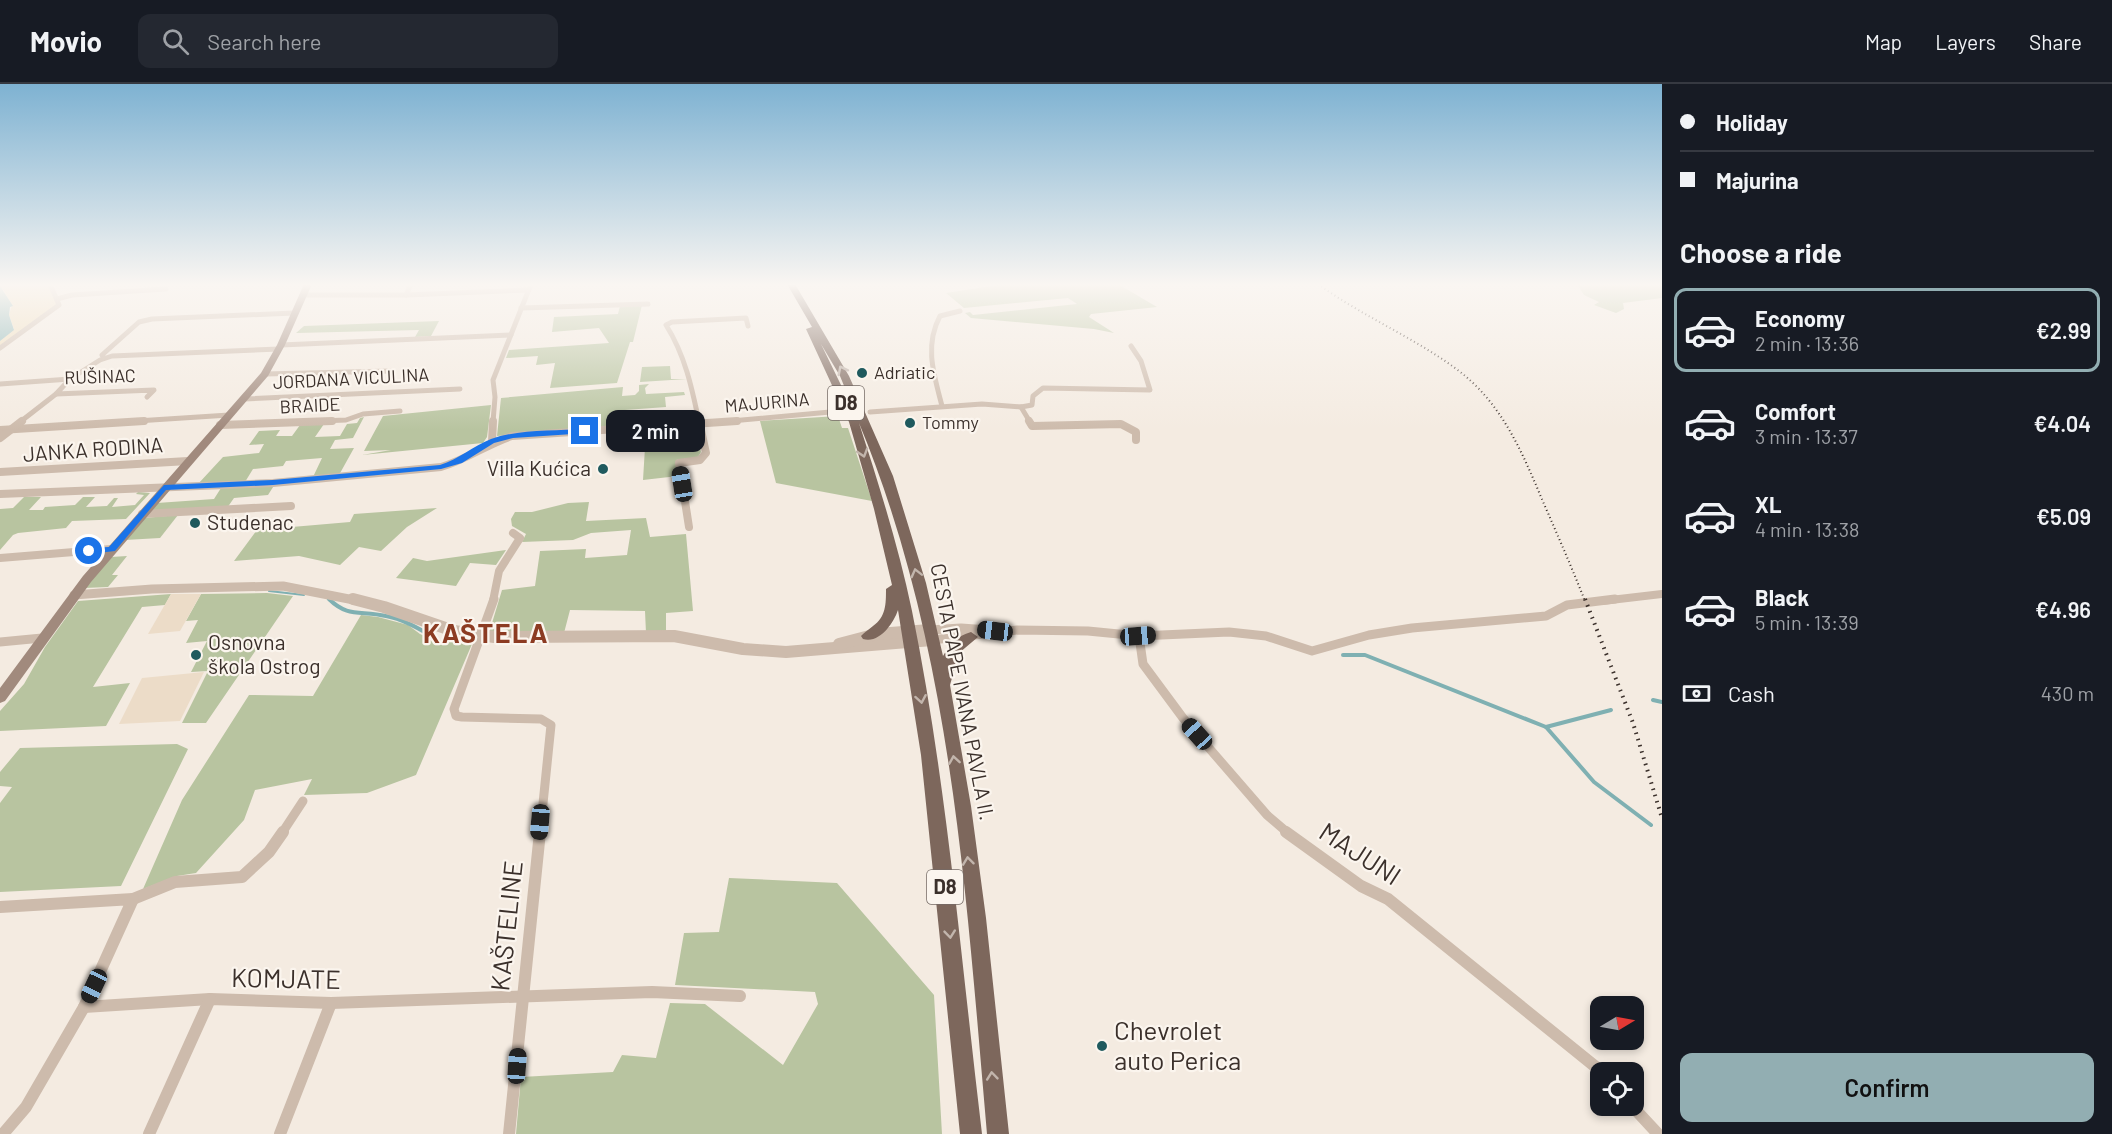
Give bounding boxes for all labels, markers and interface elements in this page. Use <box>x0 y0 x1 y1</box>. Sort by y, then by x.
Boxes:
search box <box>138 14 558 68</box>
text: Movio <box>30 24 102 58</box>
icon: search <box>159 25 192 58</box>
text: Search here <box>207 28 322 54</box>
text: Map <box>1865 29 1902 54</box>
text: Layers <box>1935 29 1996 54</box>
text: Share <box>2029 29 2082 54</box>
text: Holiday <box>1716 109 1788 135</box>
text: Majurina <box>1716 167 1799 193</box>
text: Choose a ride <box>1680 236 1842 268</box>
icon: car <box>1683 303 1737 357</box>
text: Economy <box>1755 305 1845 331</box>
text: €2.99 <box>2036 317 2091 343</box>
text: 2 min · 13:36 <box>1755 331 1859 355</box>
place label: Adriatic <box>874 361 935 383</box>
street label: JORDANA VICULINA <box>272 363 430 393</box>
street label: RUŠINAC <box>64 364 136 388</box>
one-way arrow <box>838 366 850 377</box>
marker: Adriatic <box>855 366 869 380</box>
road number: D8 <box>828 386 864 420</box>
street label: MAJURINA <box>724 387 810 417</box>
street label: BRAIDE <box>279 392 341 418</box>
icon: car <box>1683 396 1737 450</box>
text: Comfort <box>1755 398 1836 424</box>
callout: 2 min <box>606 410 705 452</box>
text: €4.04 <box>2033 410 2091 436</box>
place label: Tommy <box>922 411 979 433</box>
marker: Tommy <box>903 416 917 430</box>
route end <box>571 417 598 444</box>
text: 2 min <box>632 419 679 443</box>
text: 3 min · 13:37 <box>1755 424 1858 448</box>
street label: JANKA RODINA <box>22 431 164 466</box>
one-way arrow <box>856 447 868 458</box>
place label: Villa Kućica <box>487 455 591 480</box>
marker: Villa Kućica <box>596 462 610 476</box>
car <box>670 465 694 503</box>
icon: car <box>1683 489 1737 543</box>
text: XL <box>1755 491 1781 517</box>
text: €5.09 <box>2036 503 2091 529</box>
place label: Studenac <box>207 509 294 534</box>
marker: Studenac <box>188 516 202 530</box>
text: 4 min · 13:38 <box>1755 517 1859 541</box>
route start <box>75 537 102 564</box>
street label: CESTA PAPE IVANA PAVLA II. <box>926 561 1001 822</box>
one-way arrow <box>910 568 923 578</box>
icon: car <box>1683 582 1737 636</box>
text: Black <box>1755 584 1809 610</box>
text: €4.96 <box>2035 596 2091 622</box>
text: 5 min · 13:39 <box>1755 610 1859 634</box>
district label: KAŠTELA <box>423 616 549 648</box>
car <box>976 620 1014 642</box>
car <box>1119 626 1157 646</box>
place label: Osnovna škola Ostrog <box>208 629 321 678</box>
marker: Osnovna škola Ostrog <box>189 648 203 662</box>
icon: cash <box>1680 677 1713 710</box>
text: Cash <box>1728 680 1775 706</box>
text: 430 m <box>2041 681 2094 705</box>
one-way arrow <box>914 695 926 704</box>
car <box>1178 715 1216 753</box>
one-way arrow <box>949 756 961 765</box>
car <box>529 803 551 841</box>
street label: MAJUNI <box>1314 815 1407 891</box>
one-way arrow <box>963 856 975 866</box>
street label: KAŠTELINE <box>483 859 528 993</box>
road number: D8 <box>927 870 963 904</box>
one-way arrow <box>943 930 956 939</box>
street label: KOMJATE <box>231 961 341 994</box>
car <box>78 966 110 1006</box>
north arrow <box>1590 996 1644 1050</box>
map controls <box>1590 996 1644 1116</box>
place label: Chevrolet auto Perica <box>1114 1014 1241 1075</box>
marker: Chevrolet auto Perica <box>1095 1039 1109 1053</box>
car <box>507 1047 527 1085</box>
button: Confirm <box>1680 1053 2094 1122</box>
button: locate <box>1590 1062 1644 1116</box>
one-way arrow <box>986 1071 999 1080</box>

